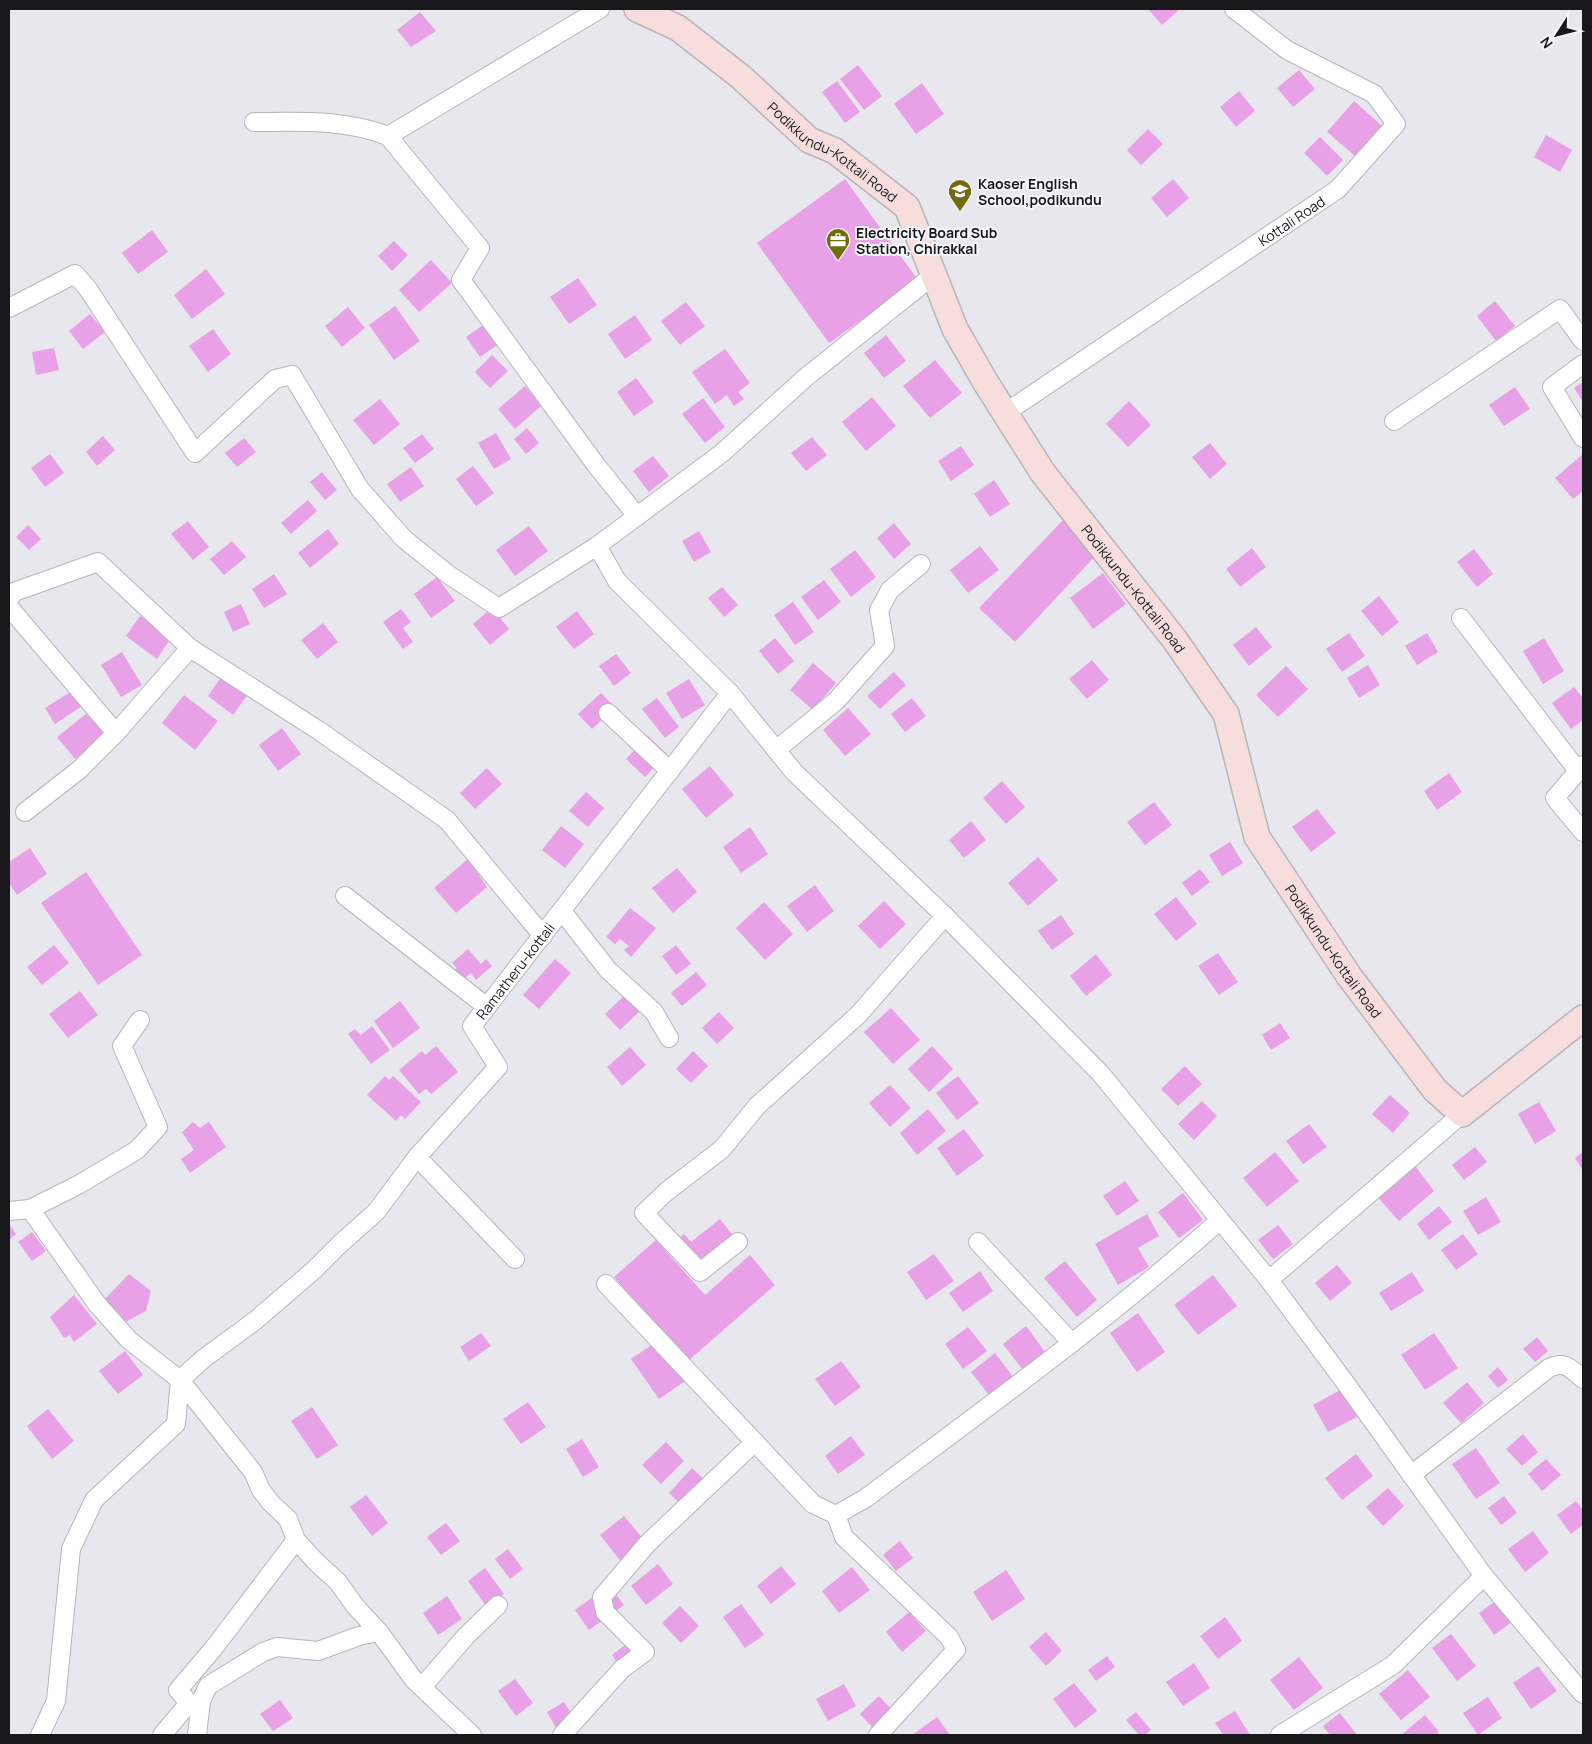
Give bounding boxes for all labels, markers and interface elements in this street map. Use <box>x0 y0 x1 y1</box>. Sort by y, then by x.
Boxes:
north arrow <box>1532 10 1582 60</box>
text: N <box>1535 33 1557 53</box>
street label: Podikkundu-Kottali Road <box>764 97 902 206</box>
place label: Kaoser English School,podikundu <box>978 174 1102 209</box>
school or university icon: Kaoser English School,podikundu <box>947 178 973 212</box>
street label: Kottali Road <box>1254 191 1328 250</box>
place label: Electricity Board Sub Station, Chirakkal <box>856 223 998 258</box>
office icon: Electricity Board Sub Station, Chirakkal <box>825 227 851 261</box>
street label: Podikkundu-Kottali Road <box>1078 520 1190 656</box>
street label: Podikkundu-Kottali Road <box>1281 880 1387 1021</box>
street label: Ramatheru-kottali <box>471 918 558 1023</box>

